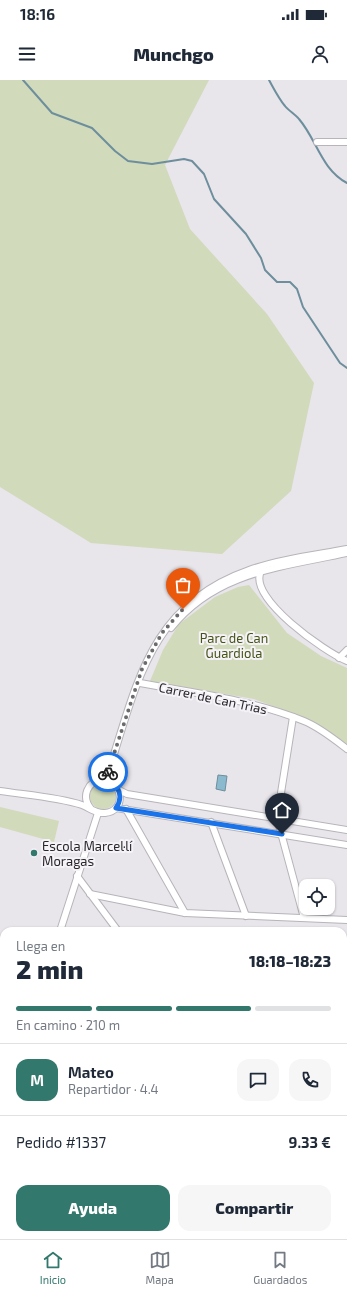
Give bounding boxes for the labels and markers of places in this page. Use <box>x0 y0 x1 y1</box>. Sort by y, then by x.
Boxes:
pin <box>166 568 200 609</box>
pin <box>265 793 299 834</box>
place label: Escola Marcel·lí Moragas <box>42 838 133 869</box>
marker: Escola Marcel·lí Moragas <box>29 848 39 858</box>

